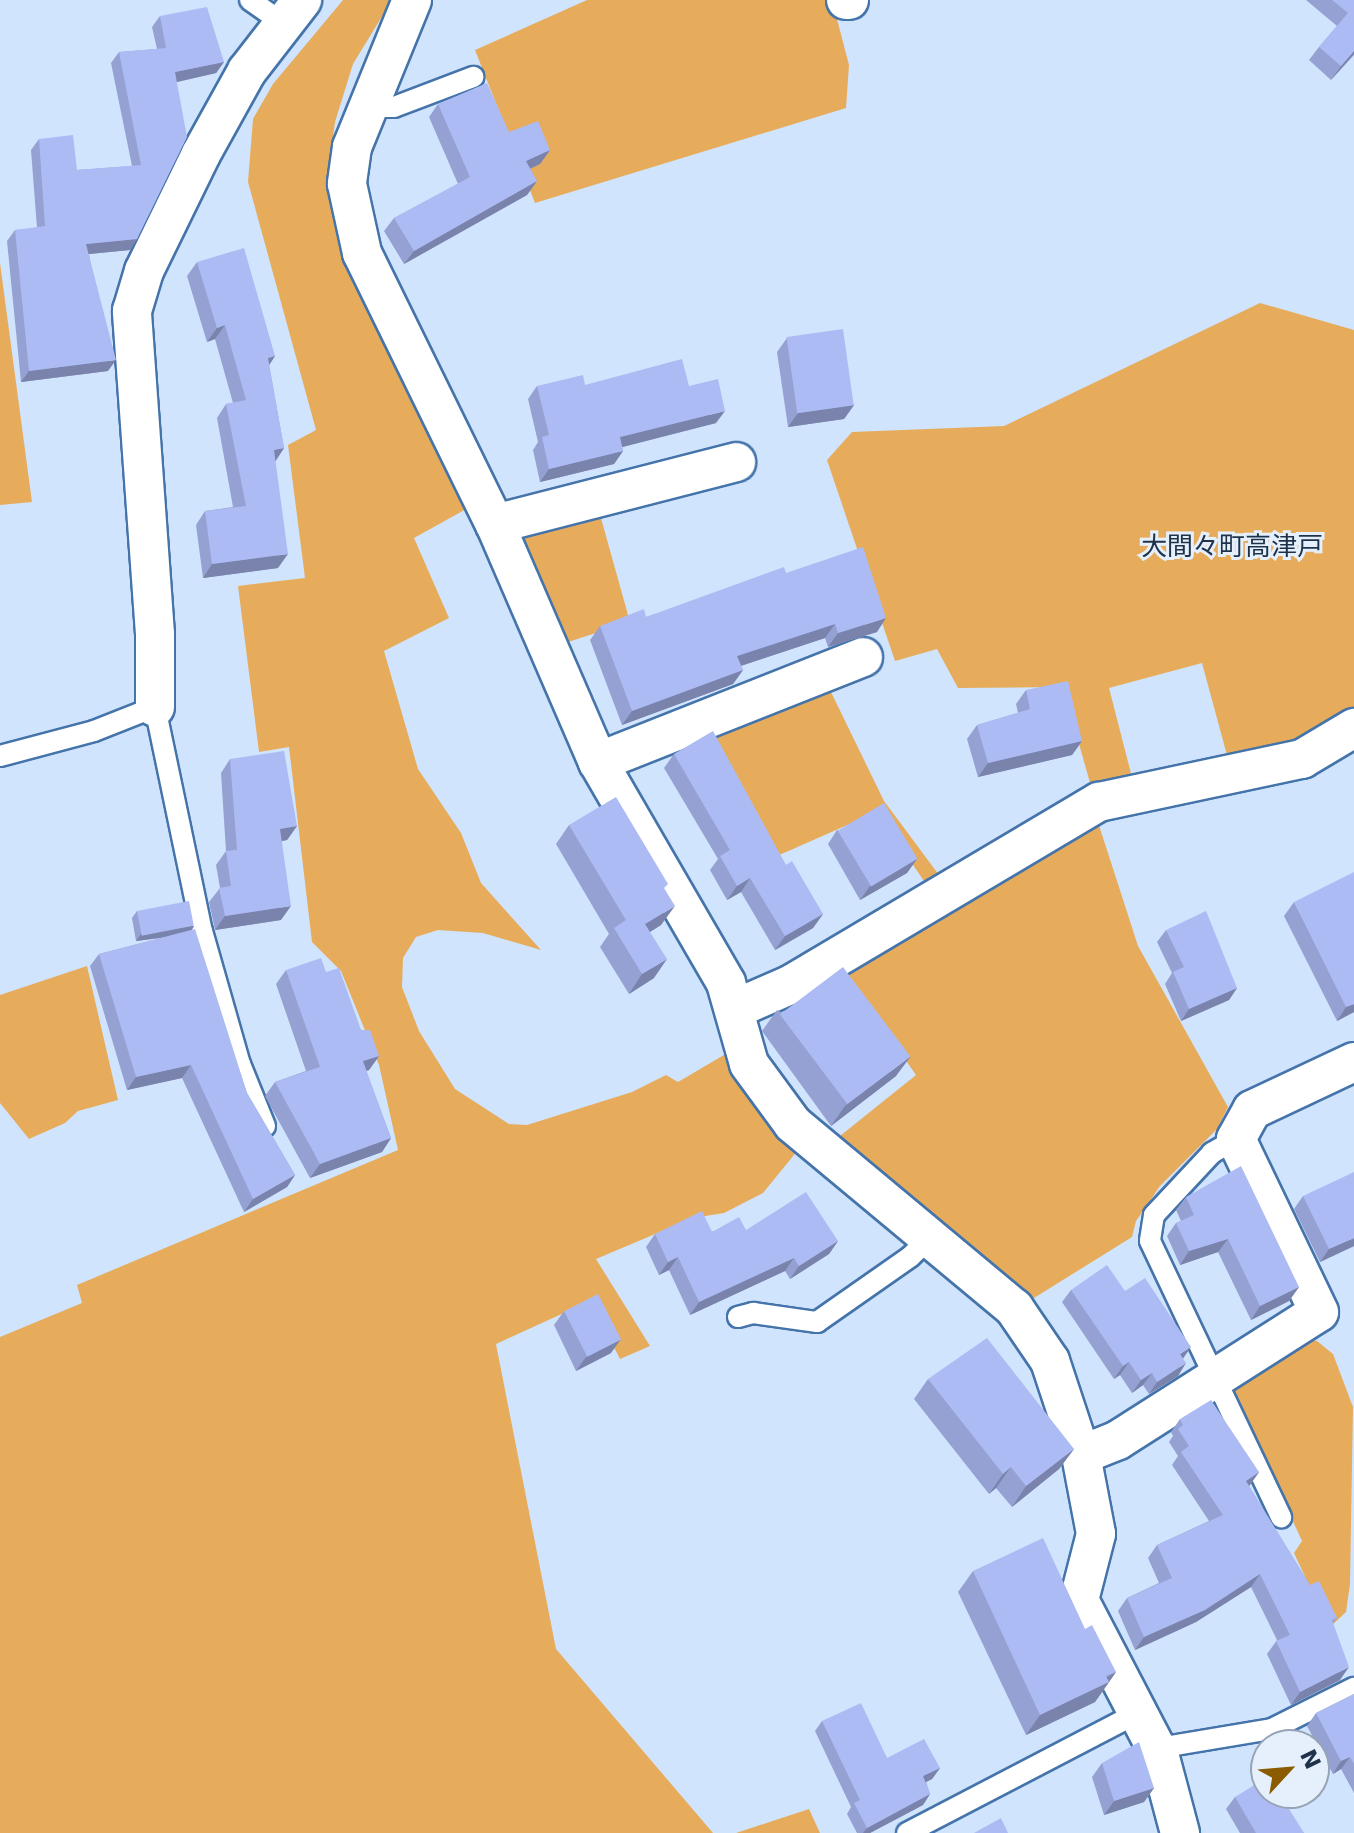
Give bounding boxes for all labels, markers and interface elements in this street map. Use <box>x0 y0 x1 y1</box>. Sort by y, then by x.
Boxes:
district label: 大間々町高津戸 <box>1141 531 1323 563</box>
north arrow <box>1250 1729 1330 1809</box>
text: N <box>1295 1745 1325 1773</box>

